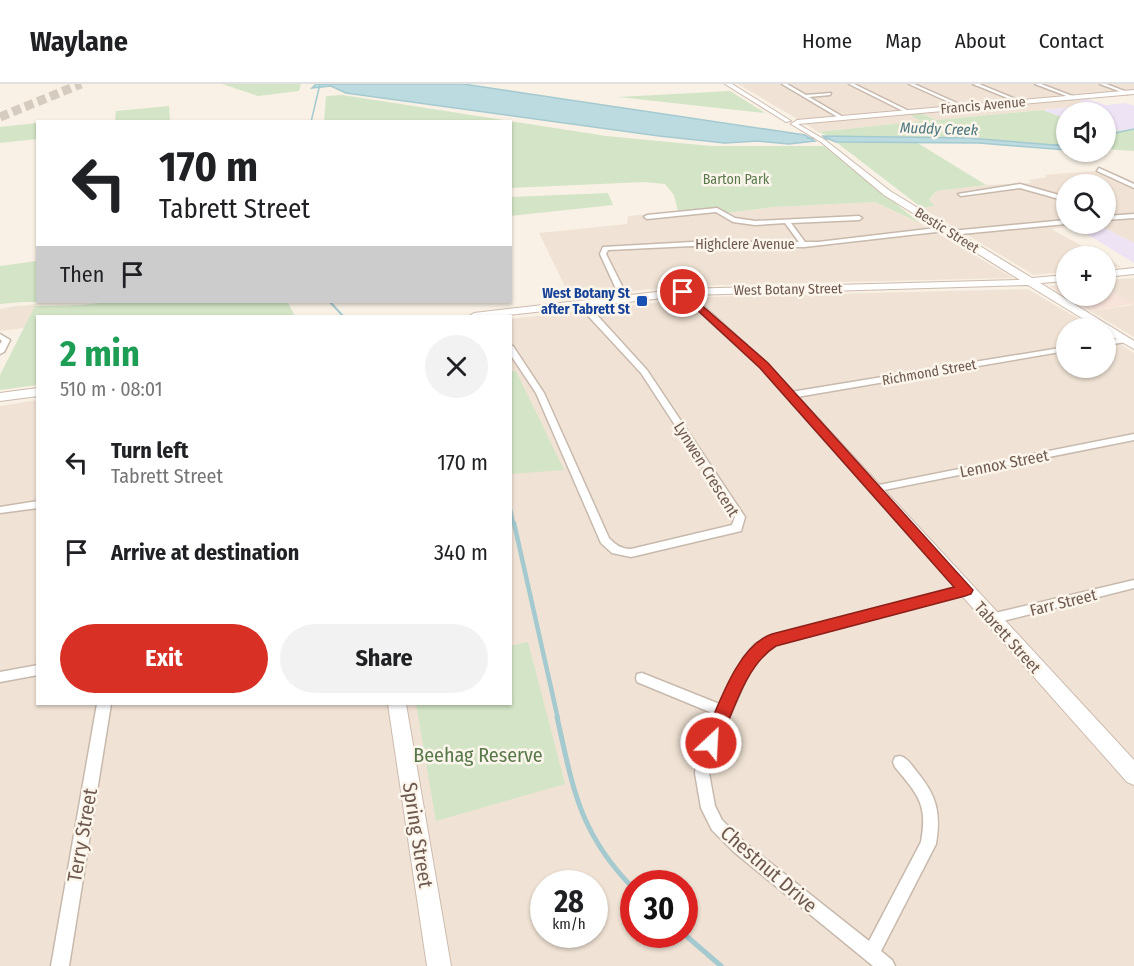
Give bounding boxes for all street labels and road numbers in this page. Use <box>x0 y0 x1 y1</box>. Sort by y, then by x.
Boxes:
street label: Francis Avenue <box>940 93 1026 118</box>
street label: Bestic Street <box>912 204 982 257</box>
street label: Highclere Avenue <box>695 236 795 253</box>
street label: West Botany Street <box>734 280 843 299</box>
street label: Richmond Street <box>881 356 978 389</box>
street label: Lynwen Crescent <box>670 418 744 521</box>
street label: Lennox Street <box>958 445 1051 481</box>
street label: Farr Street <box>1028 585 1099 620</box>
street label: Tabrett Street <box>971 598 1045 678</box>
street label: Spring Street <box>398 781 438 890</box>
street label: Terry Street <box>62 786 102 884</box>
street label: Chestnut Drive <box>716 821 822 917</box>

